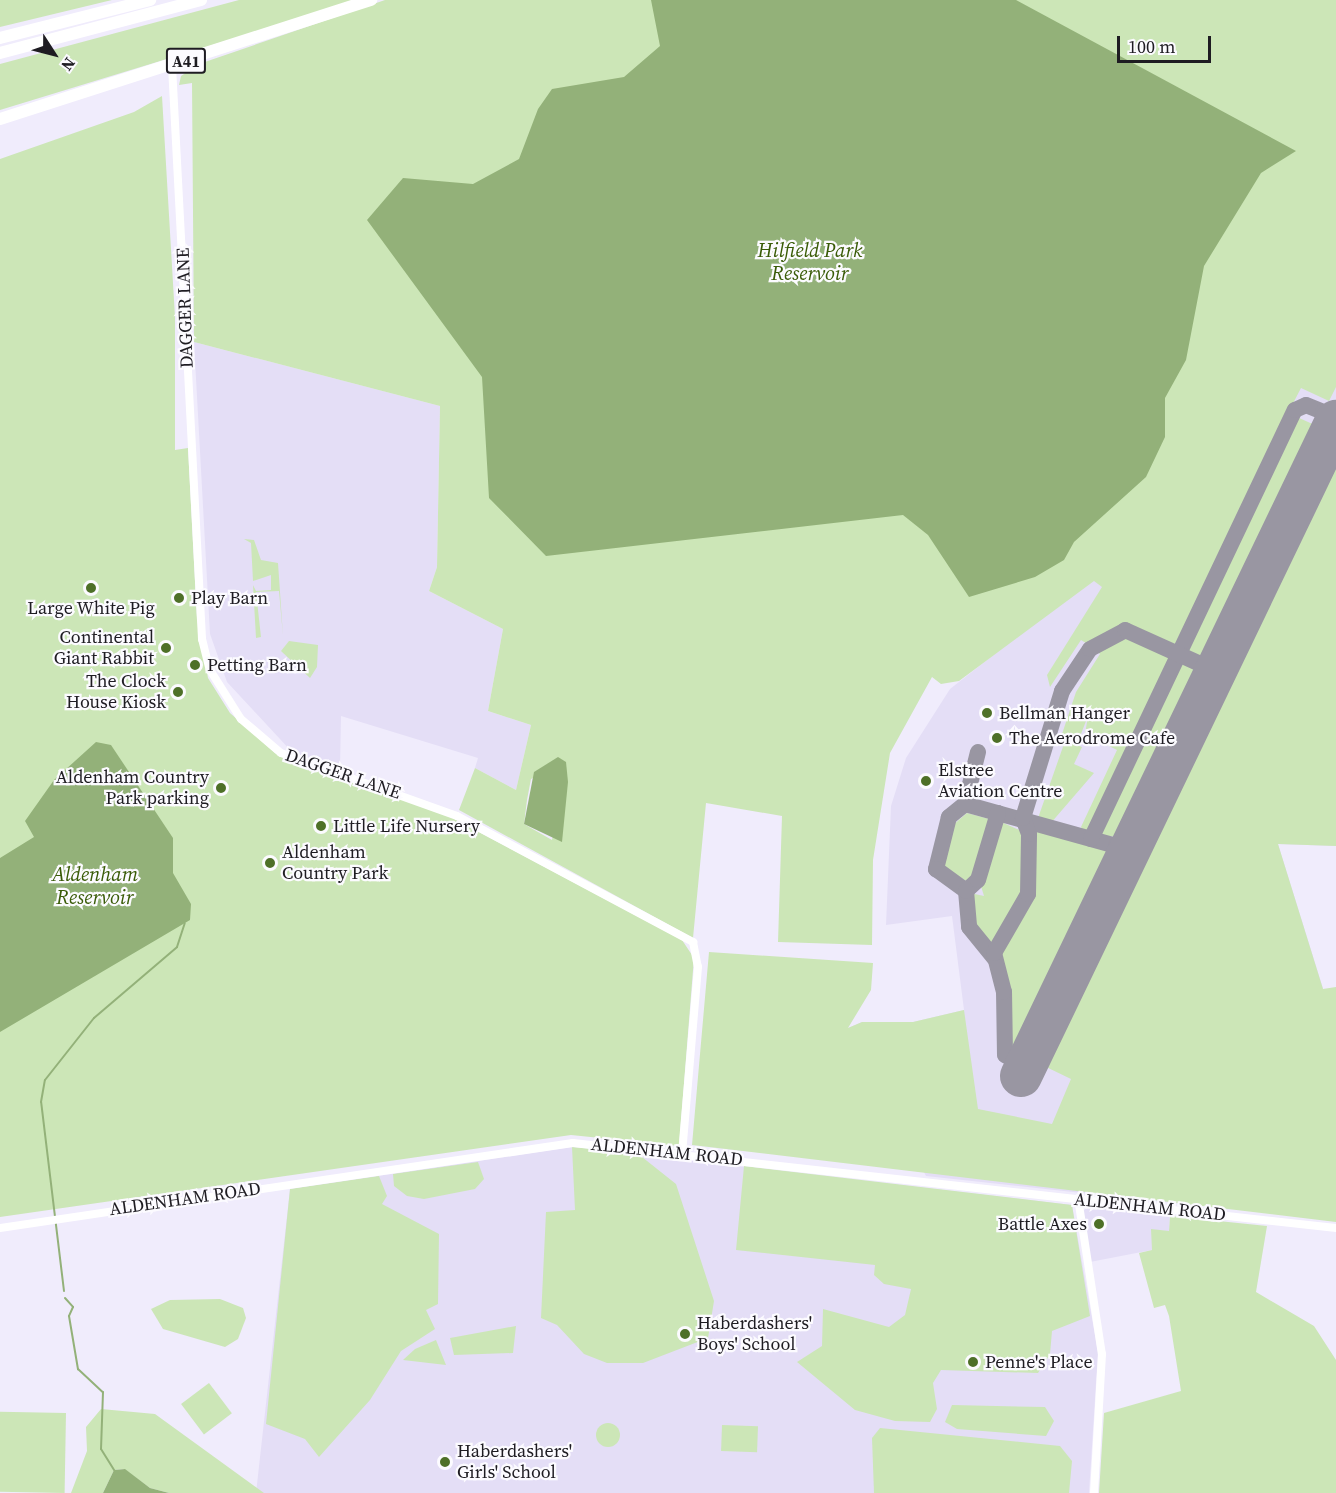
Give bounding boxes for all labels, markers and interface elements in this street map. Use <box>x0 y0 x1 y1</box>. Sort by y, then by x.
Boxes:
north arrow <box>24 24 84 84</box>
scale bar <box>1120 24 1214 62</box>
text: 100 m <box>1128 34 1175 59</box>
road number: A41 <box>165 48 207 74</box>
text: N <box>56 53 81 76</box>
water label: Hilfield Park Reservoir <box>758 239 862 286</box>
street label: DAGGER LANE <box>172 247 198 369</box>
marker: Large White Pig <box>84 581 98 595</box>
place label: Play Barn <box>191 587 268 609</box>
marker: Play Barn <box>172 591 186 605</box>
place label: Large White Pig <box>27 597 155 619</box>
place label: Continental Giant Rabbit <box>54 627 154 670</box>
marker: Continental Giant Rabbit <box>159 641 173 655</box>
place label: Petting Barn <box>207 654 307 676</box>
marker: Petting Barn <box>188 658 202 672</box>
place label: The Clock House Kiosk <box>66 671 166 714</box>
marker: The Clock House Kiosk <box>171 685 185 699</box>
place label: Bellman Hanger <box>999 702 1130 724</box>
marker: Bellman Hanger <box>980 706 994 720</box>
place label: The Aerodrome Cafe <box>1009 727 1175 749</box>
marker: The Aerodrome Cafe <box>990 731 1004 745</box>
street label: DAGGER LANE <box>282 744 404 804</box>
place label: Elstree Aviation Centre <box>938 760 1063 802</box>
place label: Aldenham Country Park parking <box>56 767 209 810</box>
marker: Elstree Aviation Centre <box>919 774 933 788</box>
marker: Aldenham Country Park parking <box>214 781 228 795</box>
place label: Little Life Nursery <box>333 815 480 837</box>
marker: Little Life Nursery <box>314 819 328 833</box>
place label: Aldenham Country Park <box>282 842 388 884</box>
marker: Aldenham Country Park <box>263 856 277 870</box>
water label: Aldenham Reservoir <box>52 862 138 909</box>
street label: ALDENHAM ROAD <box>590 1133 744 1171</box>
street label: ALDENHAM ROAD <box>108 1178 262 1220</box>
street label: ALDENHAM ROAD <box>1073 1188 1227 1226</box>
place label: Battle Axes <box>998 1213 1087 1235</box>
marker: Battle Axes <box>1092 1217 1106 1231</box>
place label: Haberdashers' Boys' School <box>697 1313 812 1356</box>
marker: Haberdashers' Boys' School <box>678 1327 692 1341</box>
place label: Penne's Place <box>985 1351 1093 1373</box>
marker: Penne's Place <box>966 1355 980 1369</box>
place label: Haberdashers' Girls' School <box>457 1441 572 1484</box>
marker: Haberdashers' Girls' School <box>438 1455 452 1469</box>

